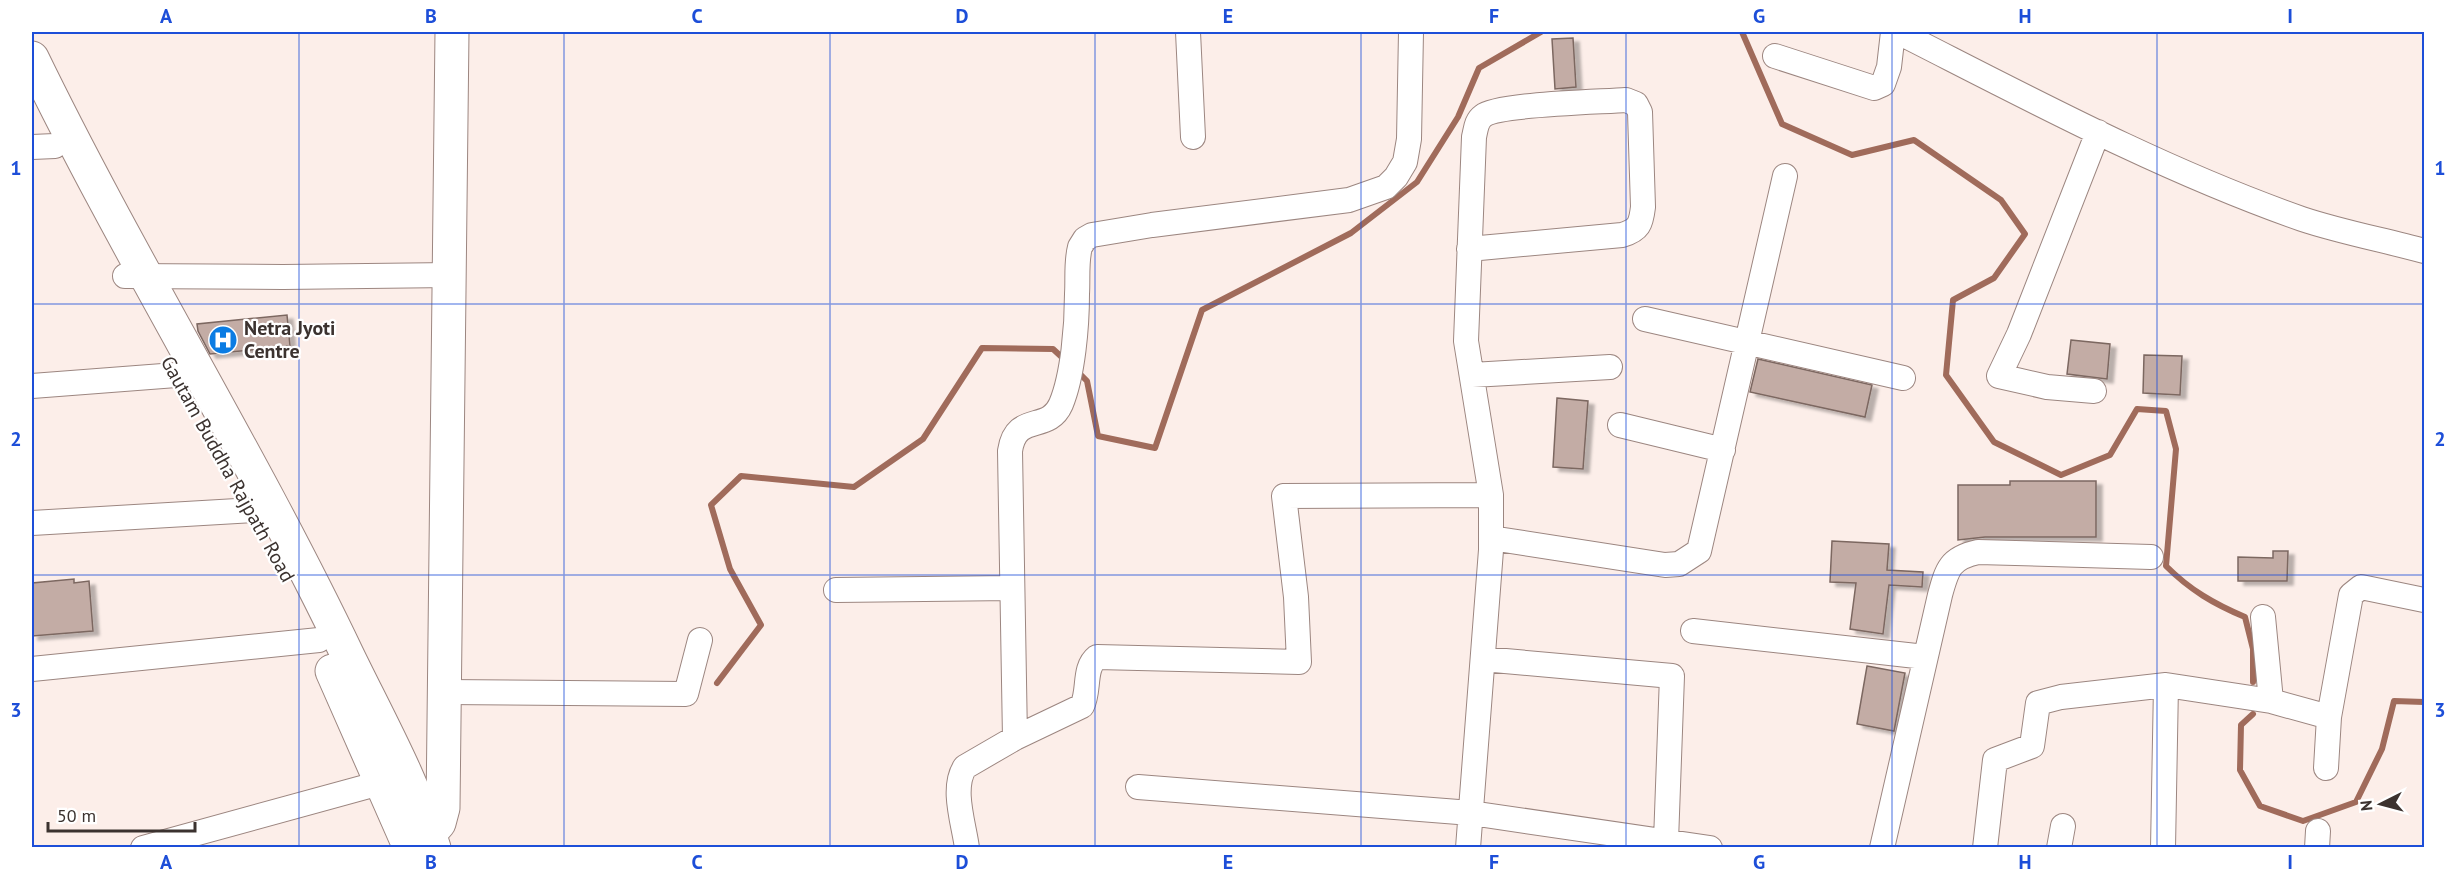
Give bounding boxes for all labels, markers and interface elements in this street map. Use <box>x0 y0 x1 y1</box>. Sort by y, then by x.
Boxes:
text: A <box>160 3 173 29</box>
text: B <box>425 3 437 29</box>
text: C <box>691 3 703 29</box>
text: D <box>956 3 969 29</box>
text: E <box>1223 3 1233 29</box>
text: F <box>1489 3 1499 29</box>
text: G <box>1753 3 1765 29</box>
text: H <box>2018 3 2032 29</box>
text: I <box>2287 3 2293 29</box>
text: 1 <box>10 155 22 181</box>
text: 1 <box>2434 155 2446 181</box>
place label: Netra Jyoti Centre <box>244 315 335 364</box>
hospital icon: Netra Jyoti Centre <box>207 324 239 356</box>
street label: Gautam Buddha Rajpath Road <box>155 351 301 587</box>
text: 2 <box>10 426 22 452</box>
text: 2 <box>2434 426 2446 452</box>
text: 3 <box>10 697 22 723</box>
text: 3 <box>2434 697 2446 723</box>
north arrow <box>2351 774 2411 834</box>
scale bar <box>48 795 195 833</box>
text: N <box>2356 799 2377 812</box>
text: 50 m <box>57 804 96 827</box>
text: A <box>160 849 173 875</box>
text: B <box>425 849 437 875</box>
text: C <box>691 849 703 875</box>
text: D <box>956 849 969 875</box>
text: E <box>1223 849 1233 875</box>
text: F <box>1489 849 1499 875</box>
text: G <box>1753 849 1765 875</box>
text: H <box>2018 849 2032 875</box>
text: I <box>2287 849 2293 875</box>

